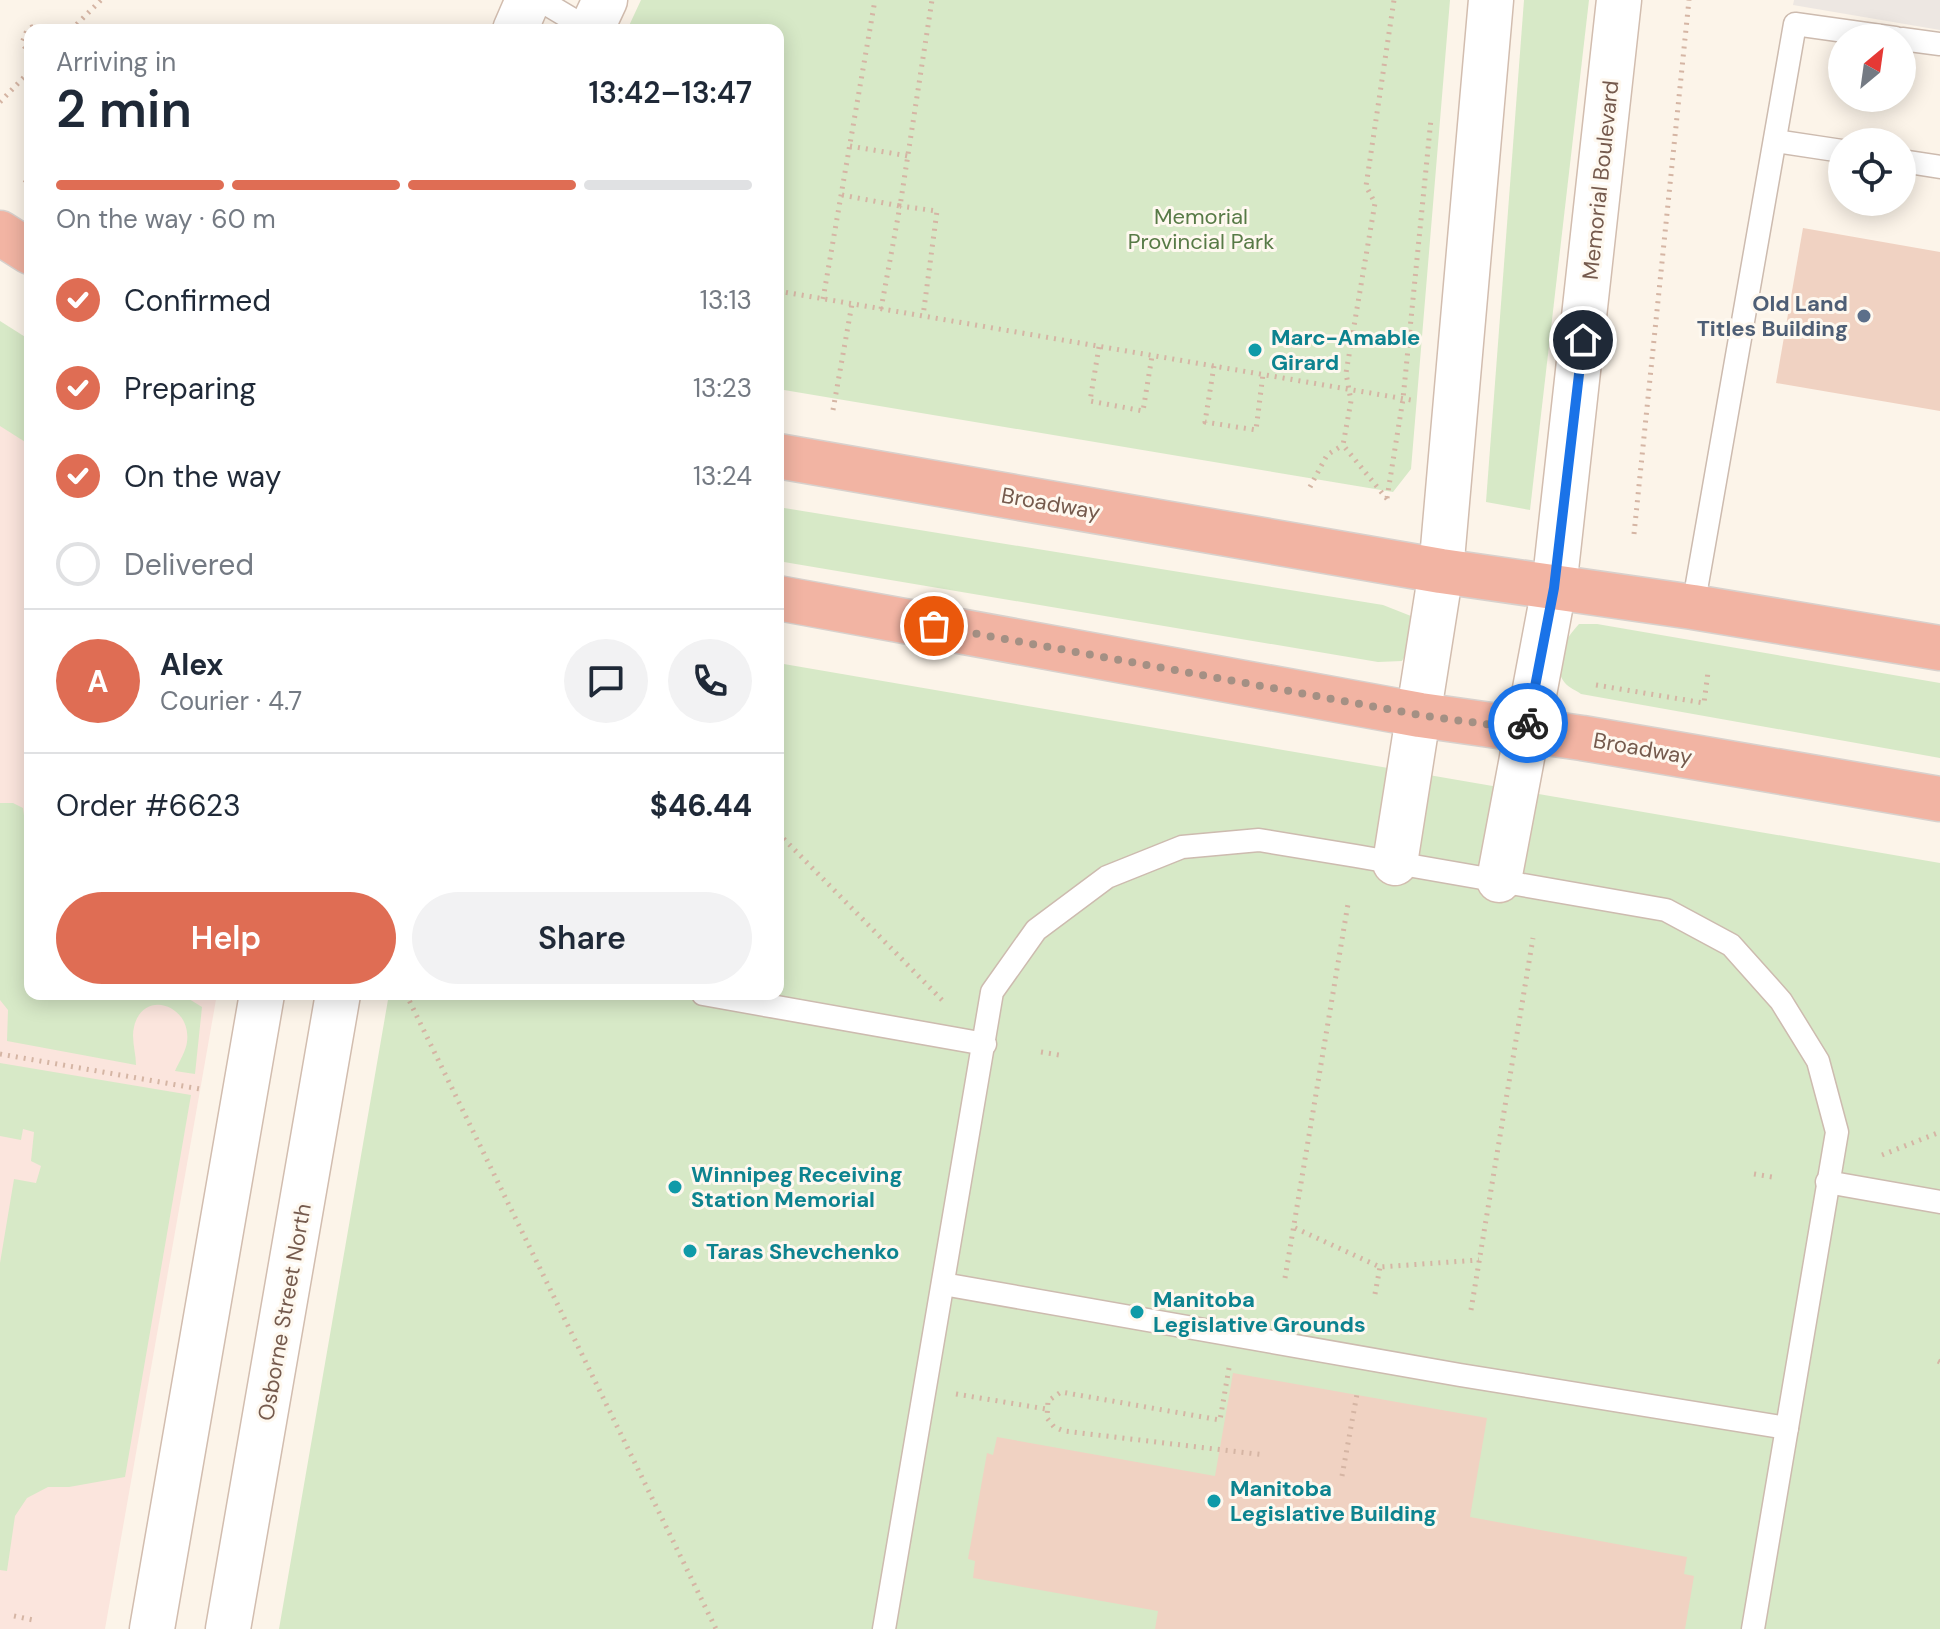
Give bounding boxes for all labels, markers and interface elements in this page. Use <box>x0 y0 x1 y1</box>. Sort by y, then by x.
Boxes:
north arrow <box>1828 24 1916 112</box>
map controls <box>1828 24 1916 216</box>
text: Arriving in <box>56 45 176 79</box>
text: 13:42–13:47 <box>589 73 752 112</box>
text: 2 min <box>56 75 192 143</box>
street label: Memorial Boulevard <box>1576 79 1625 281</box>
button: locate <box>1828 128 1916 216</box>
text: On the way · 60 m <box>56 202 276 236</box>
park label: Memorial Provincial Park <box>1128 202 1274 256</box>
icon: check <box>56 278 100 322</box>
text: Confirmed <box>124 281 271 320</box>
text: 13:13 <box>700 283 752 317</box>
place label: Old Land Titles Building <box>1697 289 1848 343</box>
pin <box>1549 306 1617 374</box>
marker: Old Land Titles Building <box>1855 307 1873 325</box>
icon: home <box>1561 318 1605 362</box>
place label: Marc-Amable Girard <box>1271 323 1420 377</box>
marker: Marc-Amable Girard <box>1246 341 1264 359</box>
icon: check <box>56 366 100 410</box>
text: Preparing <box>124 369 256 408</box>
text: 13:23 <box>693 371 752 405</box>
icon: check <box>56 454 100 498</box>
text: On the way <box>124 457 281 496</box>
text: 13:24 <box>693 459 752 493</box>
street label: Broadway <box>999 481 1103 526</box>
text: Delivered <box>124 545 254 584</box>
pin <box>900 592 968 660</box>
icon: bag <box>912 604 956 648</box>
button: chat <box>564 639 648 723</box>
button: phone <box>668 639 752 723</box>
text: Alex <box>160 645 223 684</box>
text: A <box>87 662 109 701</box>
courier <box>1488 683 1568 763</box>
text: Courier · 4.7 <box>160 684 302 718</box>
icon: bike <box>1506 701 1550 745</box>
street label: Broadway <box>1591 726 1695 771</box>
text: Order #6623 <box>56 786 241 825</box>
text: $46.44 <box>650 786 752 825</box>
button: Help <box>56 892 396 984</box>
button: Share <box>412 892 752 984</box>
place label: Winnipeg Receiving Station Memorial <box>691 1160 903 1214</box>
marker: Winnipeg Receiving Station Memorial <box>666 1178 684 1196</box>
street label: Osborne Street North <box>251 1201 318 1423</box>
place label: Taras Shevchenko <box>706 1237 899 1266</box>
marker: Taras Shevchenko <box>681 1242 699 1260</box>
place label: Manitoba Legislative Grounds <box>1153 1285 1366 1339</box>
marker: Manitoba Legislative Grounds <box>1128 1303 1146 1321</box>
place label: Manitoba Legislative Building <box>1230 1474 1437 1528</box>
marker: Manitoba Legislative Building <box>1205 1492 1223 1510</box>

